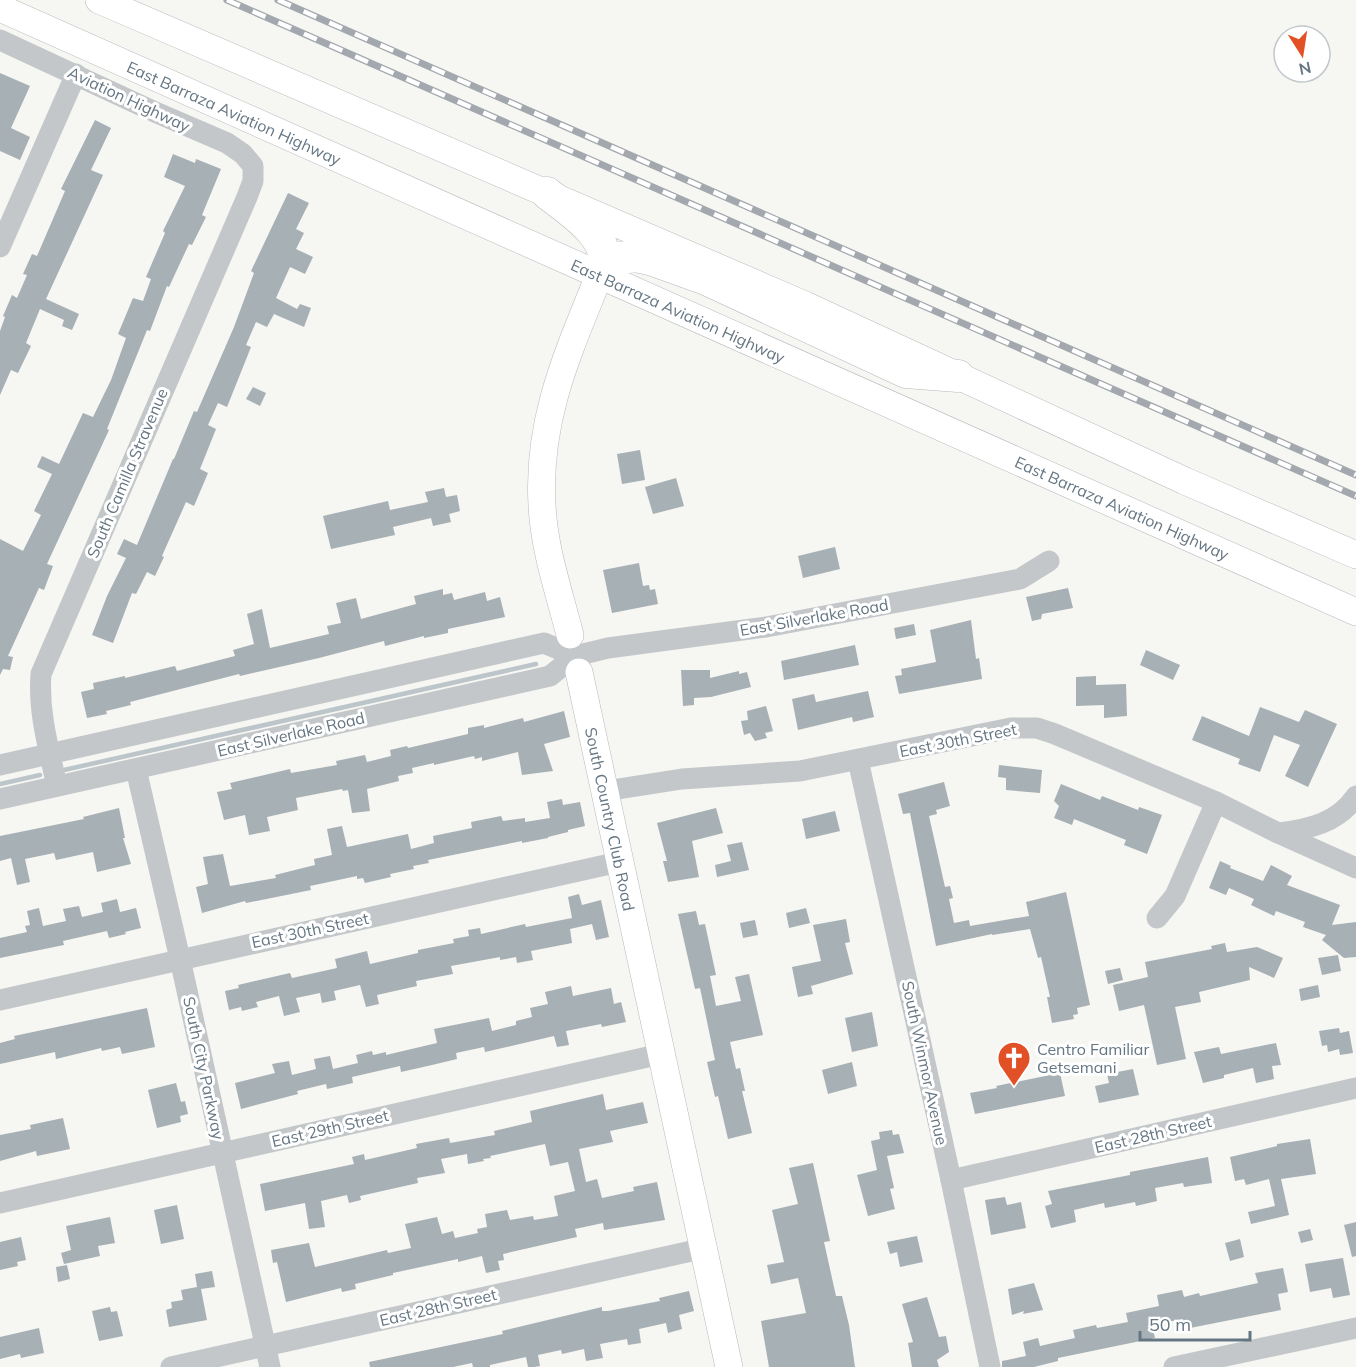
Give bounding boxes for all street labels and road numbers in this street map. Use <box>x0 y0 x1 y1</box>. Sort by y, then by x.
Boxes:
street label: East Barraza Aviation Highway <box>124 57 345 170</box>
street label: Aviation Highway <box>65 62 194 136</box>
street label: East Barraza Aviation Highway <box>568 255 789 368</box>
street label: South Camilla Stravenue <box>82 385 172 561</box>
street label: East Barraza Aviation Highway <box>1012 452 1233 565</box>
street label: East Silverlake Road <box>738 594 890 640</box>
street label: East Silverlake Road <box>215 707 367 761</box>
street label: East 30th Street <box>898 719 1019 761</box>
street label: South Country Club Road <box>581 725 639 913</box>
street label: East 30th Street <box>250 908 371 952</box>
street label: South Winmor Avenue <box>898 979 952 1147</box>
street label: South City Parkway <box>179 995 229 1142</box>
street label: East 29th Street <box>270 1105 391 1151</box>
street label: East 28th Street <box>1093 1111 1214 1157</box>
street label: East 28th Street <box>378 1284 499 1330</box>

